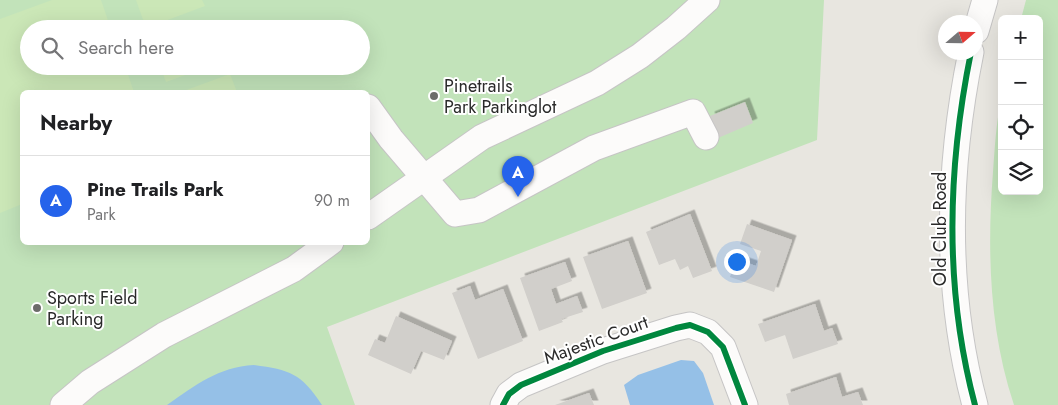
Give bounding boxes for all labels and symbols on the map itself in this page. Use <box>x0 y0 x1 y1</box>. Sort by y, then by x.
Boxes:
north arrow <box>938 15 983 60</box>
place label: Pinetrails Park Parkinglot <box>444 73 557 120</box>
marker: Pinetrails Park Parkinglot <box>428 90 440 102</box>
pin: A <box>502 156 534 197</box>
street label: Old Club Road <box>927 172 953 286</box>
your location <box>724 249 750 275</box>
place label: Sports Field Parking <box>47 285 137 332</box>
marker: Sports Field Parking <box>31 302 43 314</box>
street label: Majestic Court <box>540 309 652 371</box>

